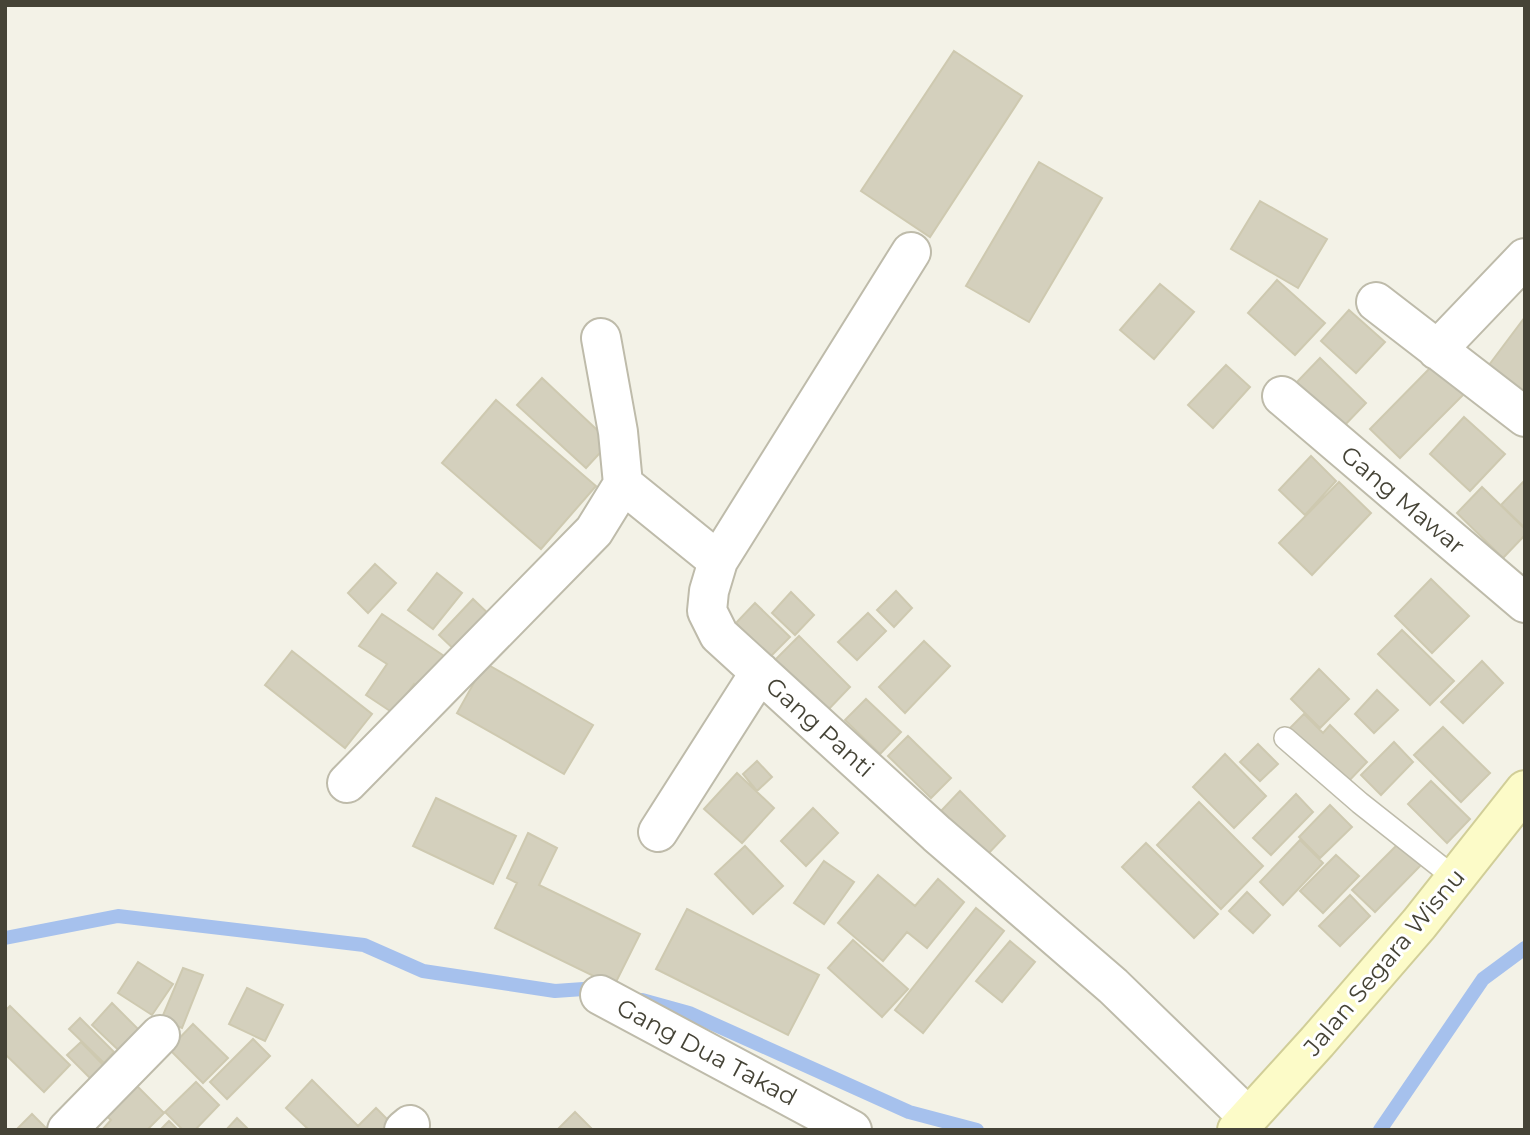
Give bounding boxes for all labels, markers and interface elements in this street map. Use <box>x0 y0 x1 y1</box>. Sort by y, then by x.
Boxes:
street label: Gang Mawar <box>1335 440 1471 560</box>
street label: Gang Panti <box>760 671 880 783</box>
street label: Jalan Segara Wisnu <box>1297 863 1471 1062</box>
street label: Gang Dua Takad <box>612 992 802 1112</box>

